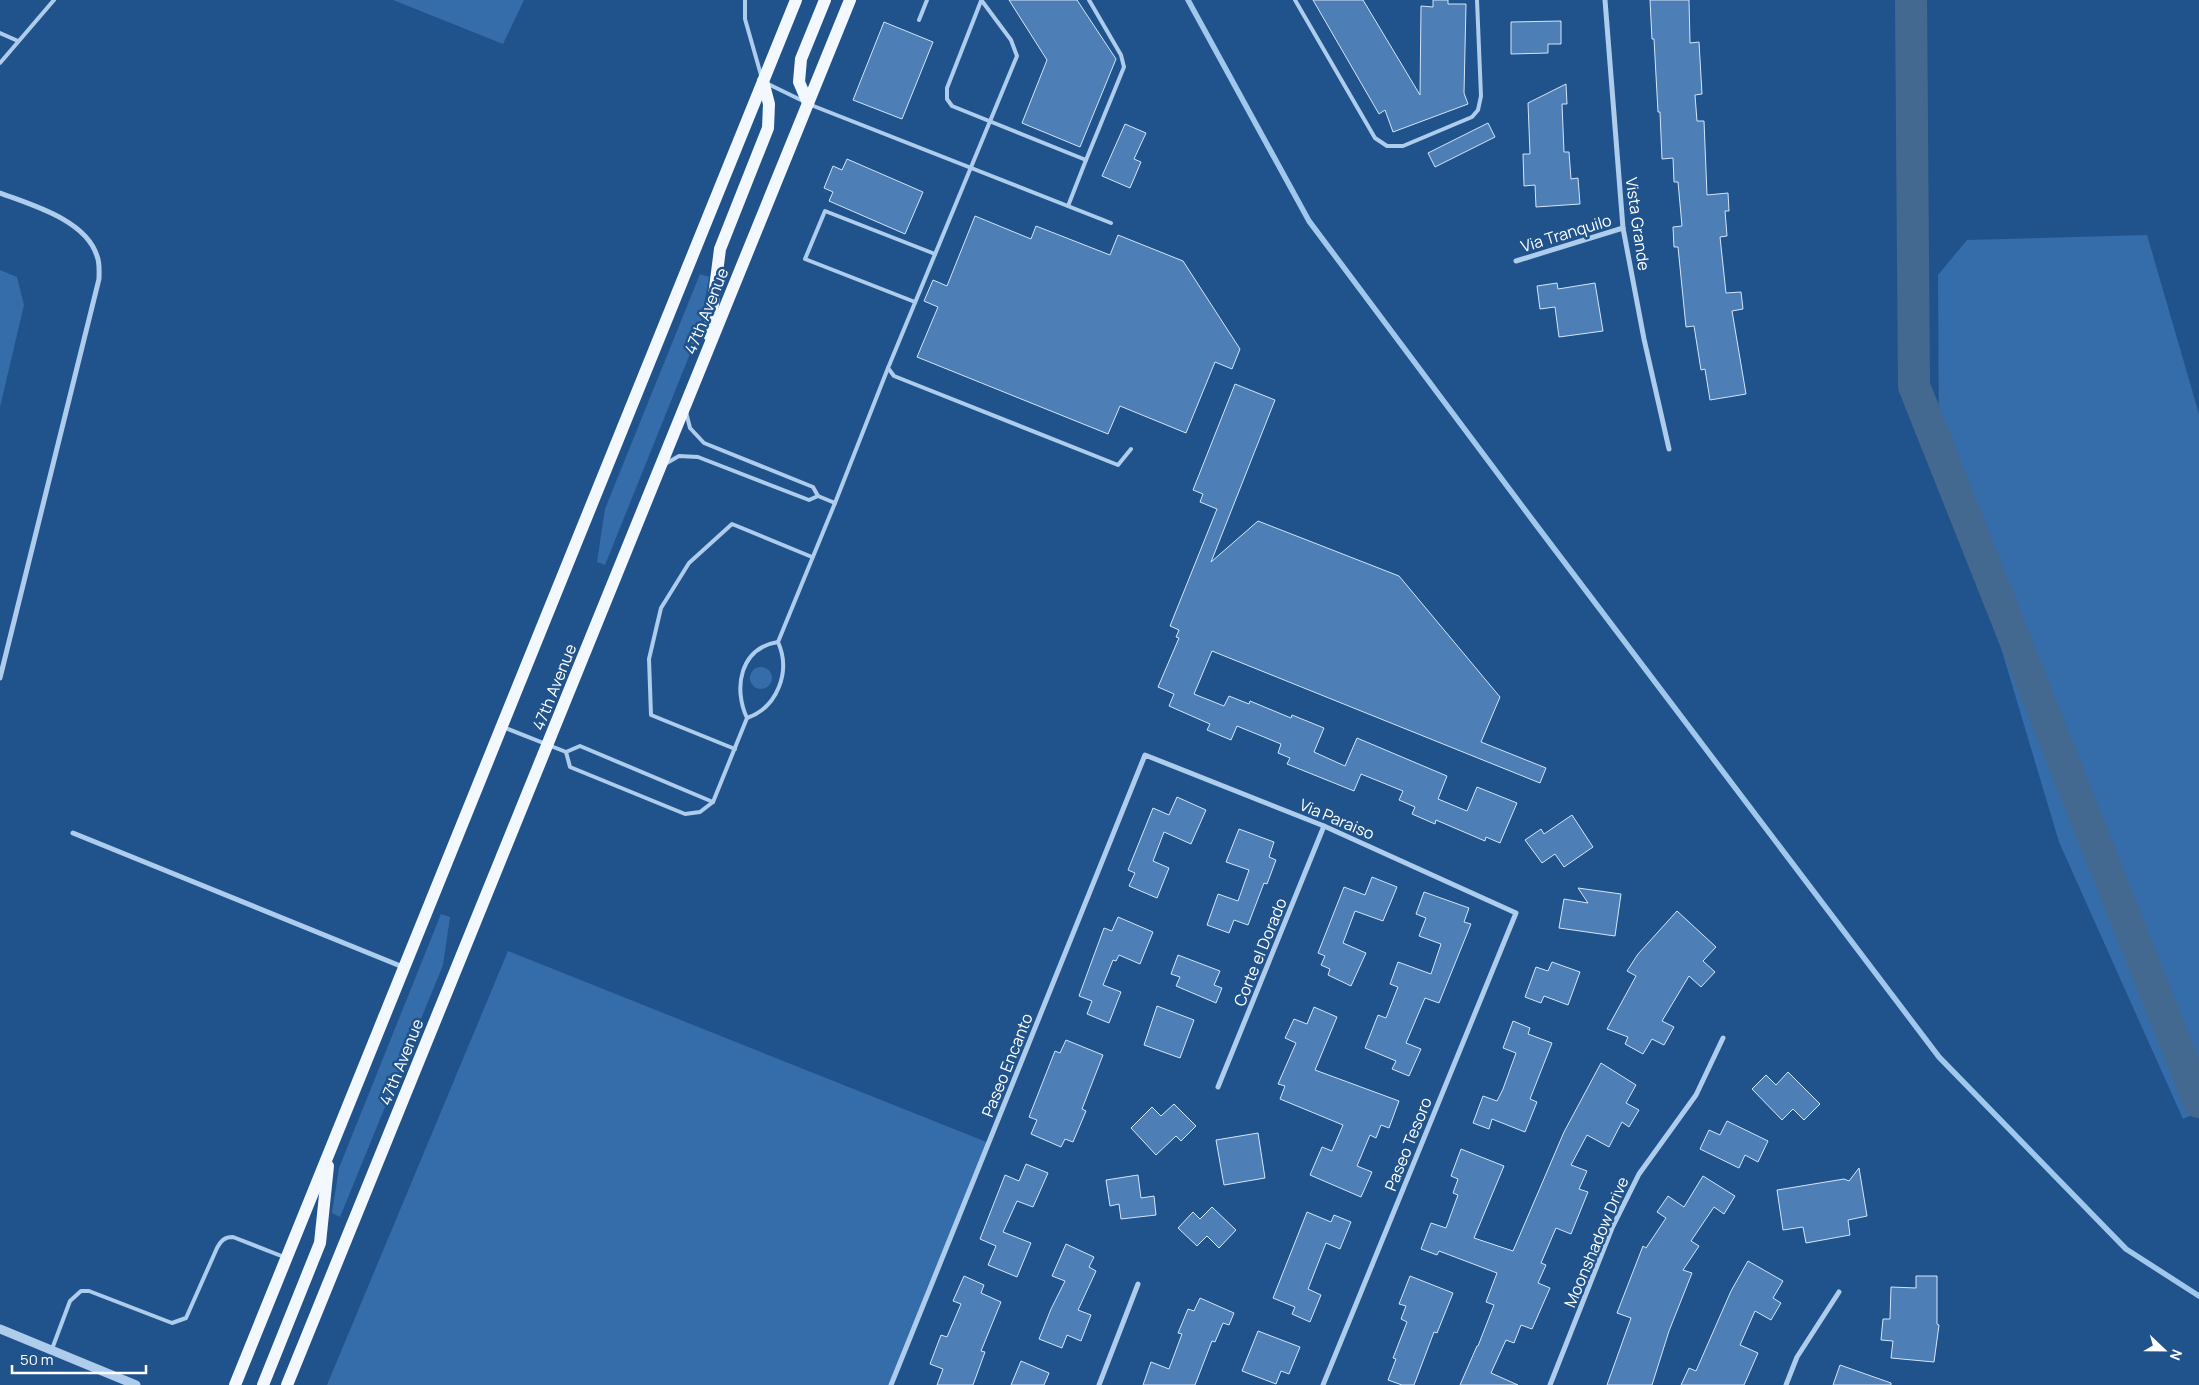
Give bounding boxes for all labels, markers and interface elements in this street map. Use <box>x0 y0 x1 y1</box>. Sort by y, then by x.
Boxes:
street label: Vista Grande <box>1621 176 1655 272</box>
street label: Via Tranquilo <box>1518 209 1614 257</box>
street label: 47th Avenue <box>679 265 733 357</box>
street label: 47th Avenue <box>527 641 581 733</box>
street label: Via Paraiso <box>1296 793 1378 845</box>
street label: Corte el Dorado <box>1228 895 1292 1009</box>
street label: Paseo Encanto <box>976 1010 1038 1120</box>
street label: 47th Avenue <box>374 1016 428 1108</box>
street label: Paseo Tesoro <box>1379 1094 1437 1194</box>
street label: Moonshadow Drive <box>1558 1173 1634 1311</box>
north arrow <box>2139 1325 2189 1375</box>
scale bar <box>12 1342 146 1374</box>
text: N <box>2166 1347 2187 1363</box>
text: 50 m <box>20 1349 54 1370</box>

